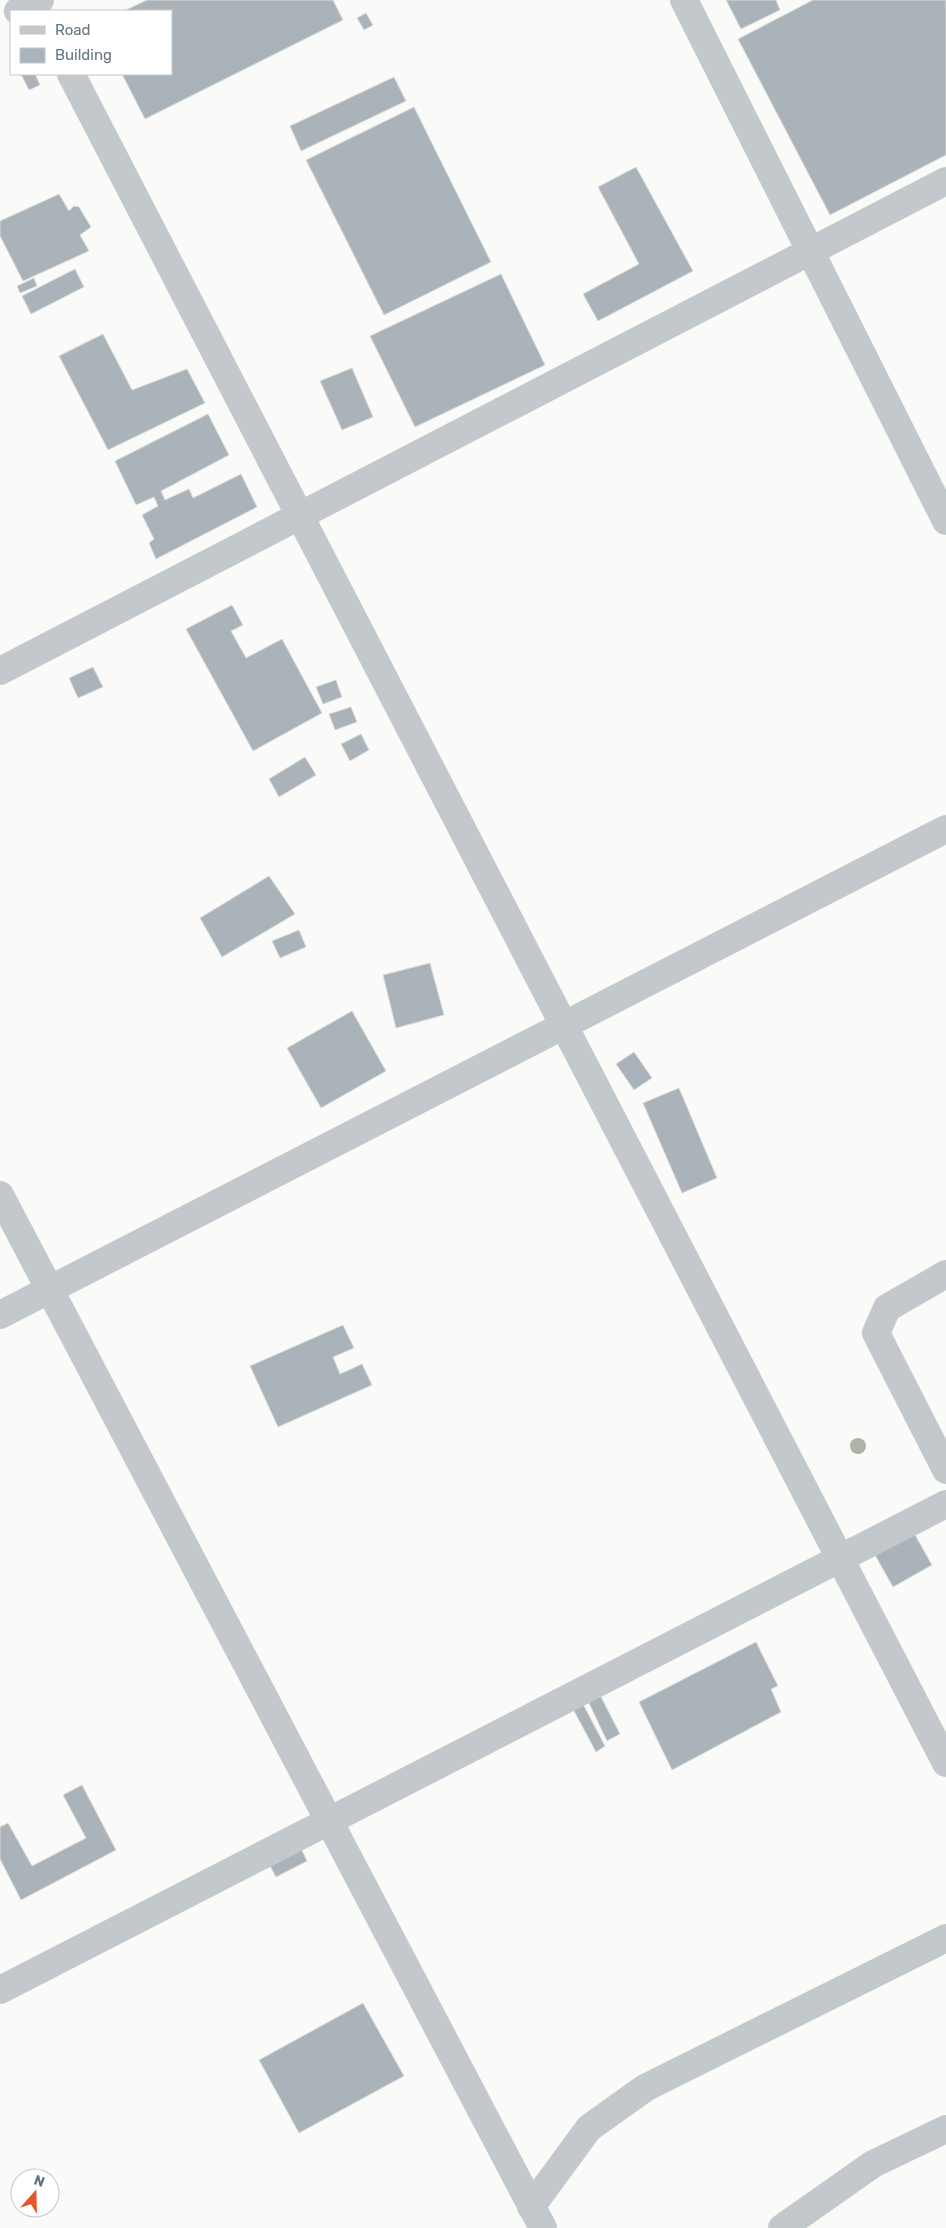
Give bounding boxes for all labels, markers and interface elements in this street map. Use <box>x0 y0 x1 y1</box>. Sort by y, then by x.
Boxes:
legend <box>10 10 172 75</box>
text: Road <box>55 21 91 39</box>
text: Building <box>55 46 112 64</box>
north arrow <box>10 2168 60 2218</box>
text: N <box>32 2172 47 2191</box>

